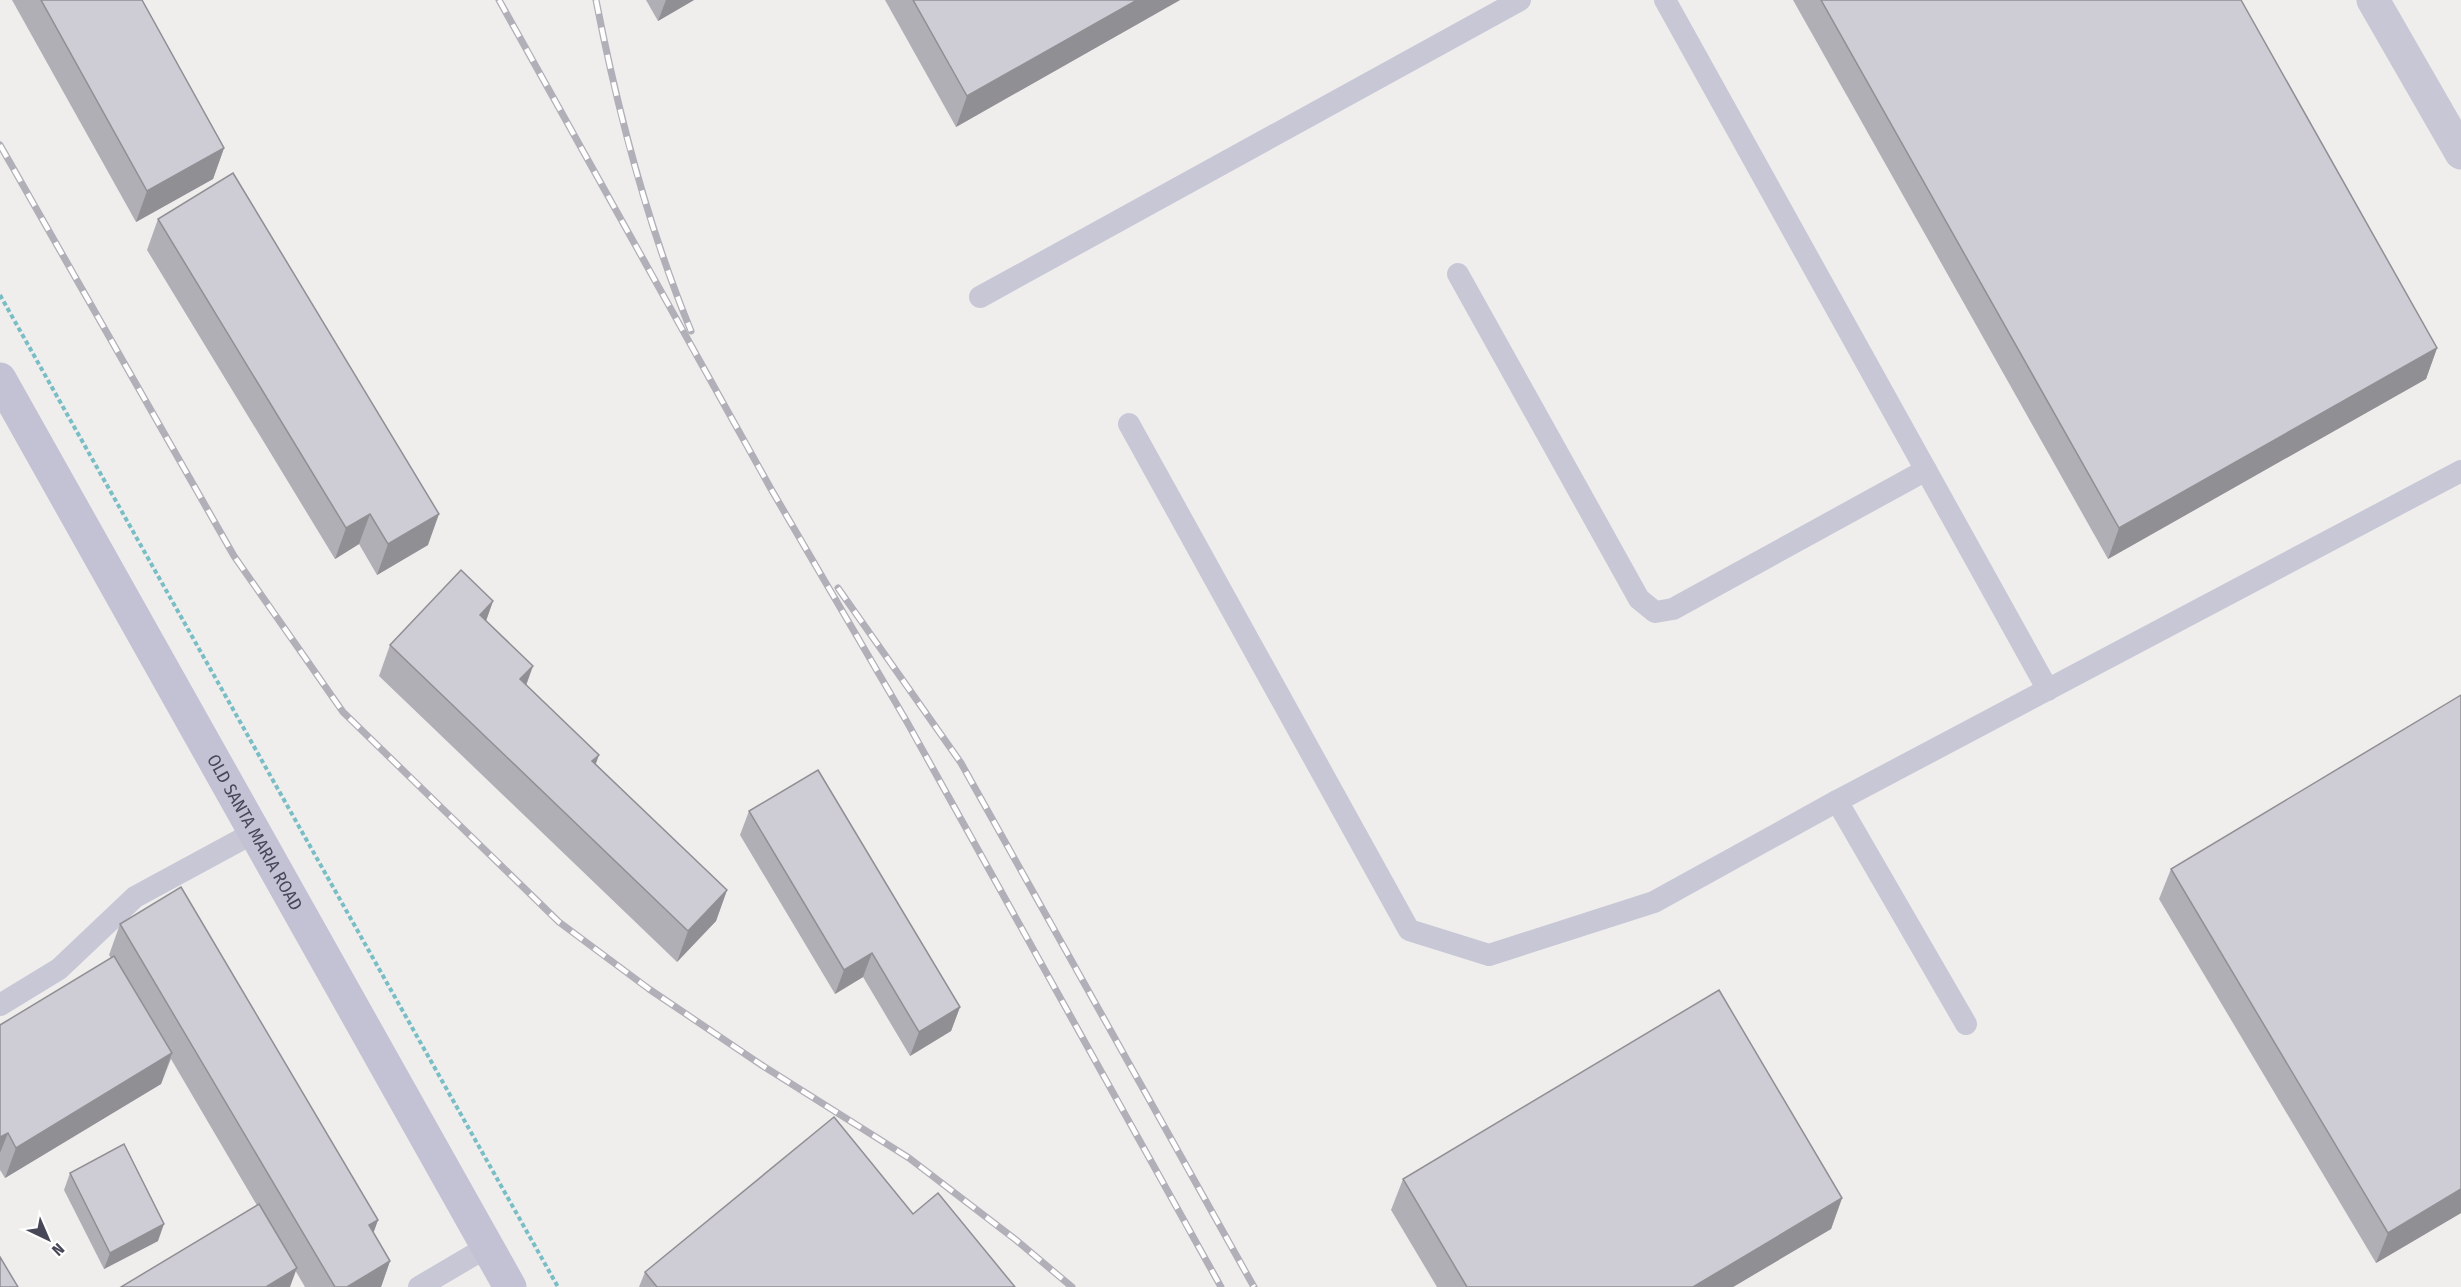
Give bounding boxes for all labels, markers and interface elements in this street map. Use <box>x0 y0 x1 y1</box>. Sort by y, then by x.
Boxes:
street label: OLD SANTA MARIA ROAD <box>202 750 307 914</box>
north arrow <box>18 1209 78 1269</box>
text: N <box>48 1239 68 1260</box>

